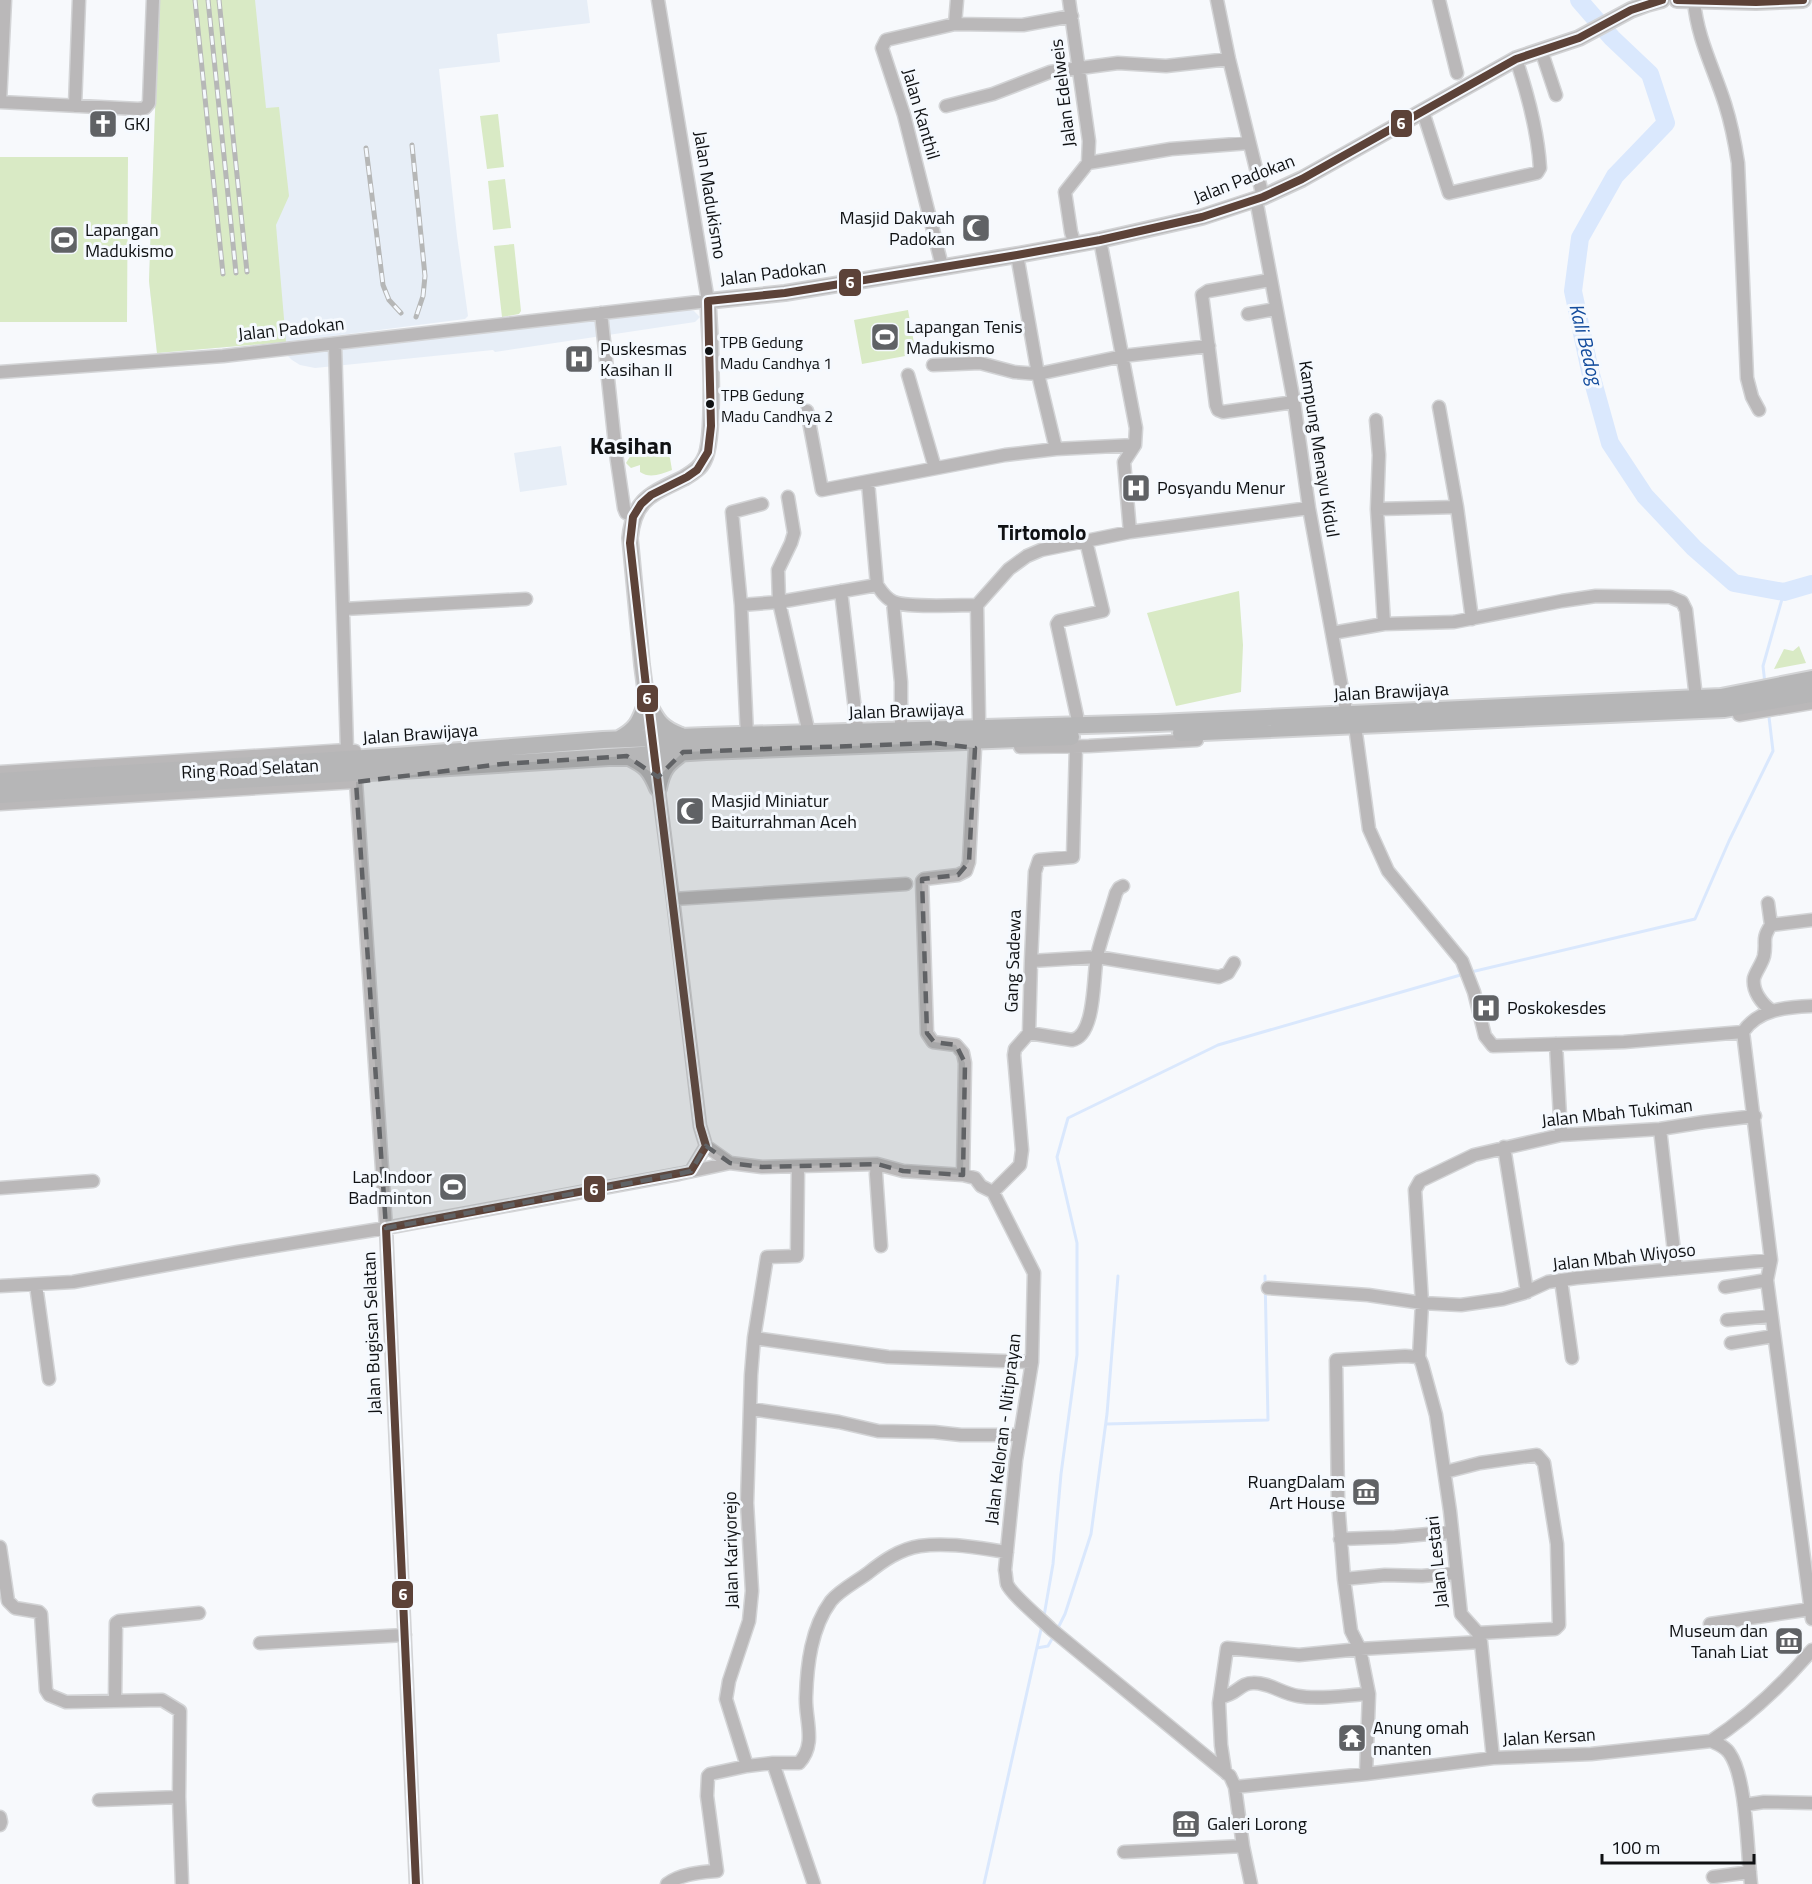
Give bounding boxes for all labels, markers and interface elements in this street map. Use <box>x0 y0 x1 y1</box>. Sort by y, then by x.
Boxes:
street label: Jalan Edelweis <box>1042 38 1083 149</box>
street label: Jalan Kanthil <box>896 65 947 163</box>
church icon: GKJ <box>87 108 119 140</box>
line badge: 6 <box>1390 109 1413 138</box>
place label: GKJ <box>124 110 151 137</box>
text: 6 <box>1397 111 1406 135</box>
street label: Jalan Madukismo <box>687 129 734 261</box>
street label: Jalan Padokan <box>1189 147 1299 210</box>
place label: Masjid Dakwah Padokan <box>840 204 955 252</box>
mosque icon: Masjid Dakwah Padokan <box>960 212 992 244</box>
place label: Lapangan Madukismo <box>85 216 174 264</box>
sports icon: Lapangan Madukismo <box>48 224 80 256</box>
street label: Jalan Padokan <box>718 253 828 292</box>
line badge: 6 <box>838 268 862 297</box>
text: 6 <box>846 270 855 294</box>
water label: Kali Bedog <box>1561 300 1612 390</box>
street label: Jalan Padokan <box>236 309 346 348</box>
place label: Lapangan Tenis Madukismo <box>906 313 1023 361</box>
sports icon: Lapangan Tenis Madukismo <box>869 321 901 353</box>
place label: TPB Gedung Madu Candhya 1 <box>720 330 832 375</box>
place label: Puskesmas Kasihan II <box>600 335 687 383</box>
hospital icon: Puskesmas Kasihan II <box>563 343 595 375</box>
marker: TPB Gedung Madu Candhya 1 <box>703 345 715 357</box>
street label: Kampung Menayu Kidul <box>1292 359 1347 539</box>
place label: TPB Gedung Madu Candhya 2 <box>721 383 833 428</box>
marker: TPB Gedung Madu Candhya 2 <box>704 398 716 410</box>
district label: Kasihan <box>590 427 672 463</box>
hospital icon: Posyandu Menur <box>1120 472 1152 504</box>
place label: Posyandu Menur <box>1157 474 1285 501</box>
district label: Tirtomolo <box>998 516 1086 548</box>
street label: Jalan Brawijaya <box>1333 675 1449 708</box>
line badge: 6 <box>636 684 659 713</box>
text: 6 <box>643 686 652 710</box>
street label: Jalan Brawijaya <box>848 695 964 726</box>
street label: Jalan Brawijaya <box>361 716 478 751</box>
street label: Ring Road Selatan <box>180 751 320 786</box>
place label: Masjid Miniatur Baiturrahman Aceh <box>711 787 857 835</box>
mosque icon: Masjid Miniatur Baiturrahman Aceh <box>674 795 706 827</box>
street label: Gang Sadewa <box>997 909 1028 1013</box>
hospital icon: Poskokesdes <box>1470 992 1502 1024</box>
place label: Poskokesdes <box>1507 994 1606 1021</box>
street label: Jalan Mbah Tukiman <box>1540 1091 1694 1134</box>
place label: Lap.Indoor Badminton <box>348 1163 432 1211</box>
sports icon: Lap.Indoor Badminton <box>437 1171 469 1203</box>
line badge: 6 <box>583 1175 606 1203</box>
text: 6 <box>590 1177 599 1201</box>
street label: Jalan Mbah Wiyoso <box>1551 1236 1697 1277</box>
street label: Jalan Bugisan Selatan <box>355 1251 388 1415</box>
street label: Jalan Keloran - Nitiprayan <box>977 1332 1028 1526</box>
place label: RuangDalam Art House <box>1248 1468 1345 1516</box>
museum icon: RuangDalam Art House <box>1350 1476 1382 1508</box>
street label: Jalan Kariyorejo <box>716 1491 745 1609</box>
street label: Jalan Lestari <box>1418 1515 1455 1609</box>
line badge: 6 <box>391 1580 414 1609</box>
text: 6 <box>399 1582 408 1606</box>
place label: Museum dan Tanah Liat <box>1669 1617 1769 1665</box>
museum icon: Museum dan Tanah Liat <box>1773 1625 1805 1657</box>
place label: Anung omah manten <box>1373 1714 1469 1762</box>
street label: Jalan Kersan <box>1502 1721 1596 1752</box>
temple icon: Anung omah manten <box>1336 1722 1368 1754</box>
museum icon: Galeri Lorong <box>1170 1808 1202 1840</box>
place label: Galeri Lorong <box>1207 1810 1307 1837</box>
scale bar <box>1602 1827 1754 1865</box>
text: 100 m <box>1611 1834 1660 1861</box>

